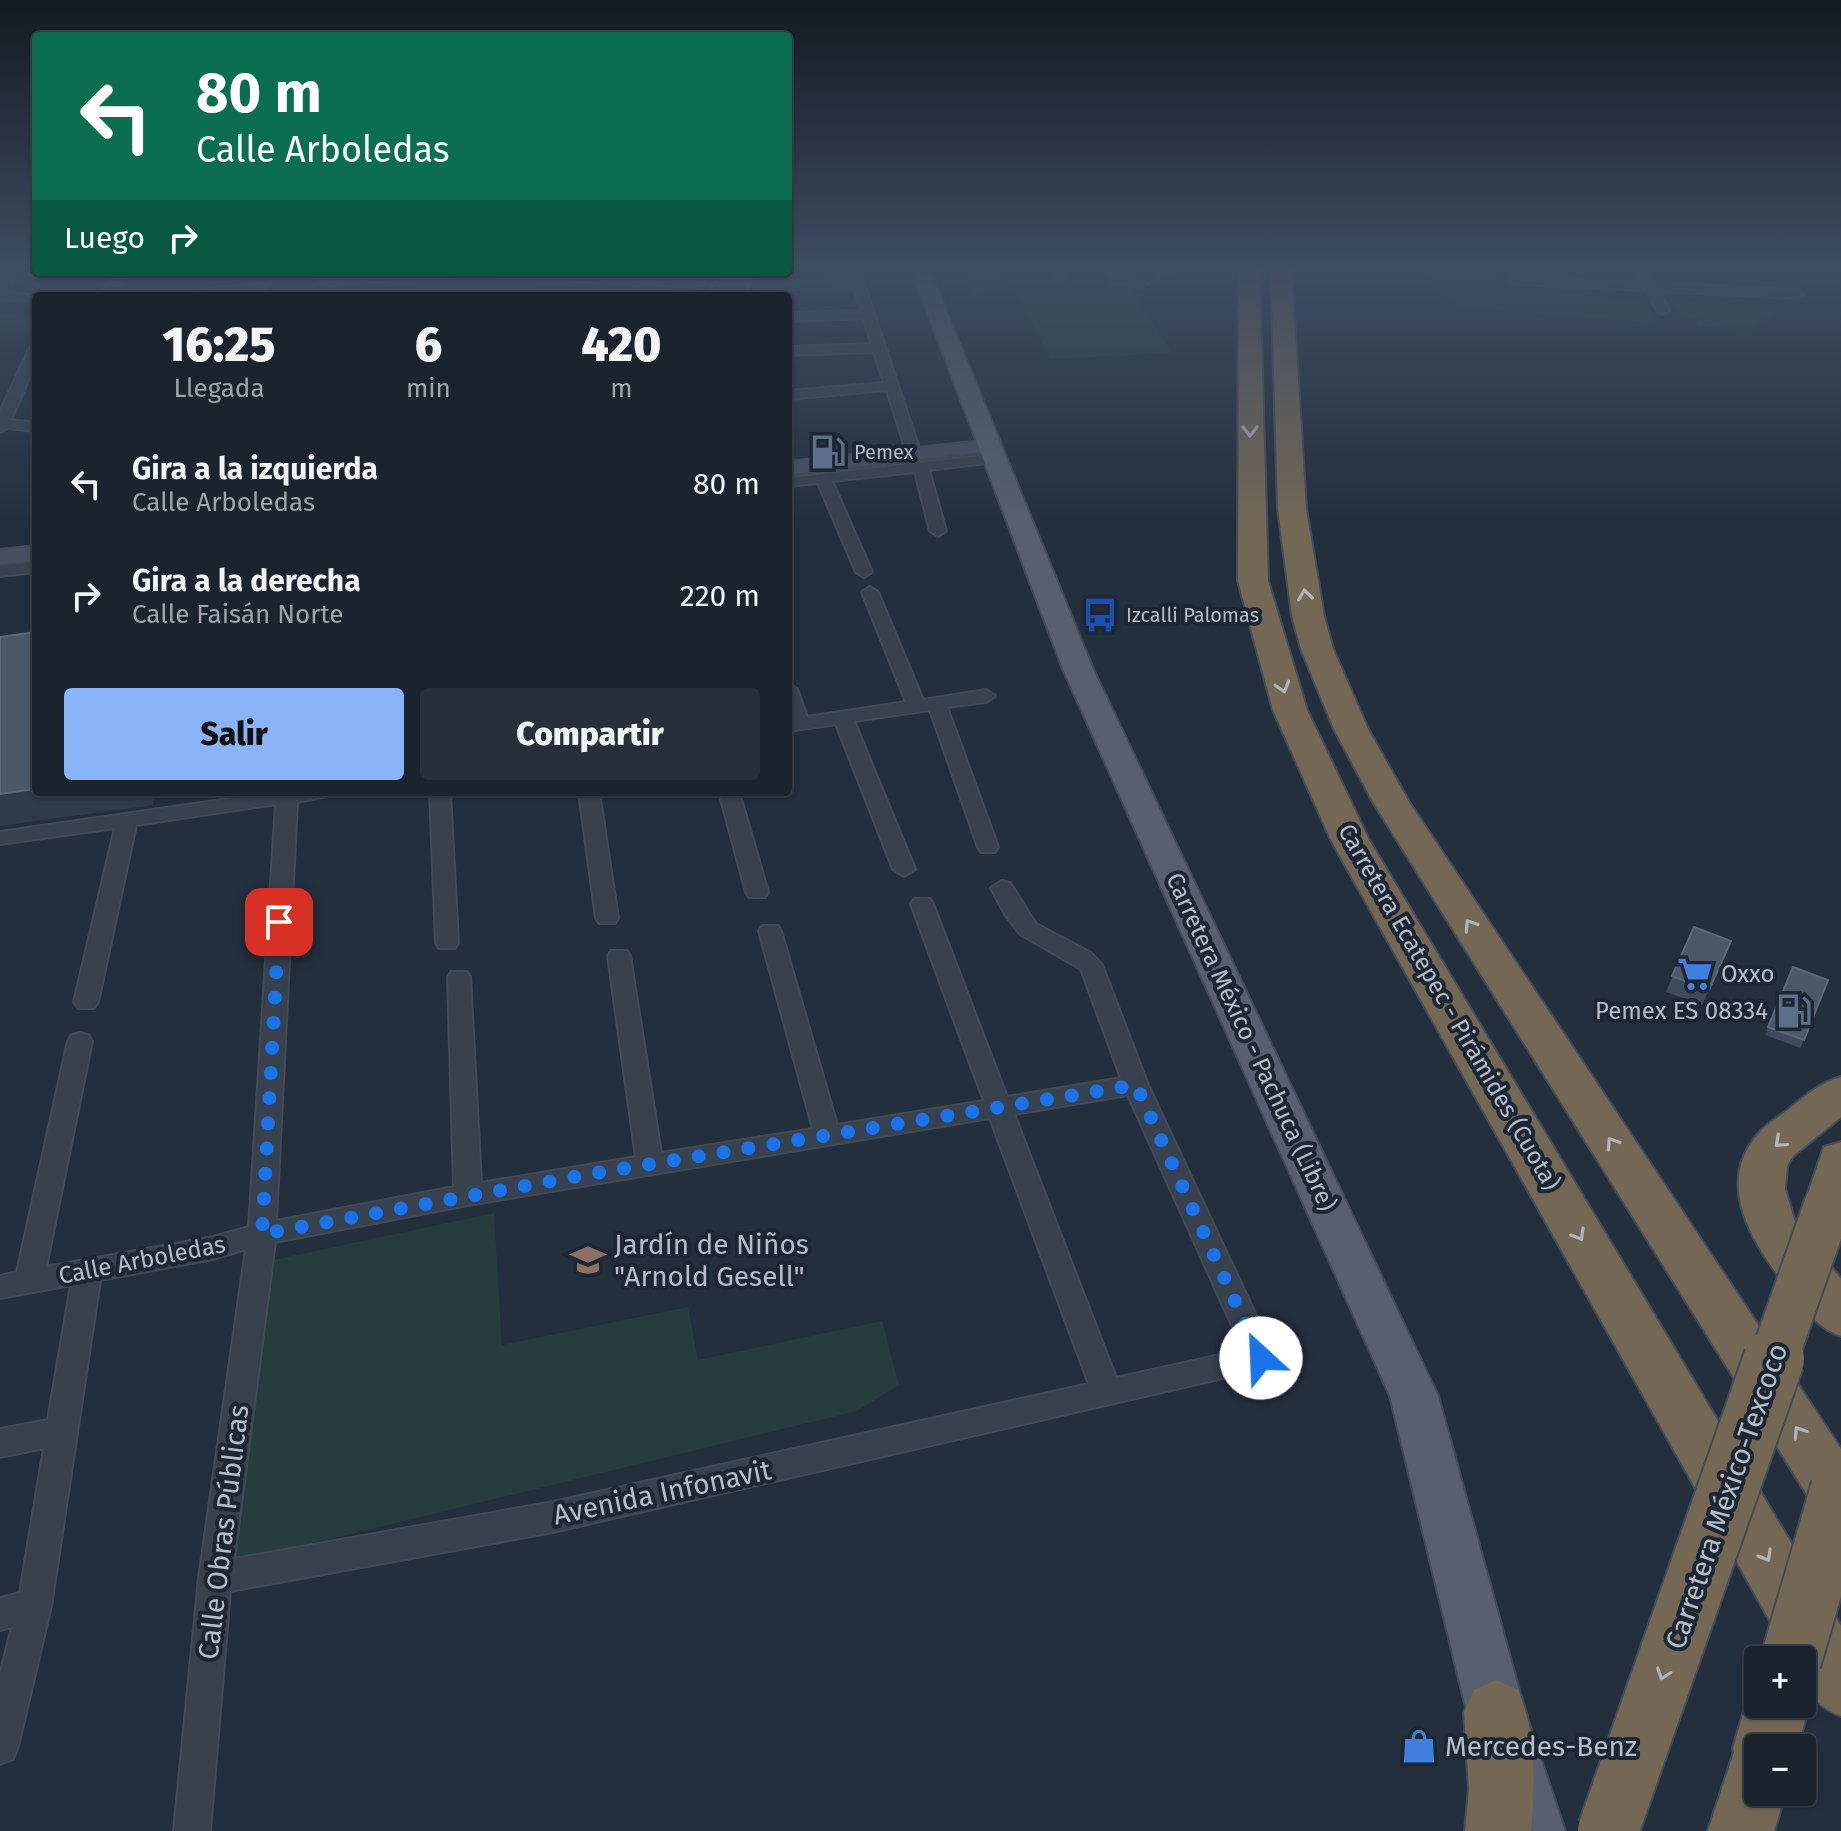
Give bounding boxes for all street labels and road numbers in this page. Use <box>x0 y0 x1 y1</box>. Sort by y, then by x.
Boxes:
street label: Carretera Ecatepec - Pirámides (Cuota) <box>1332 819 1566 1195</box>
street label: Carretera México - Pachuca (Libre) <box>1160 869 1342 1215</box>
street label: Calle Arboledas <box>56 1230 228 1290</box>
street label: Carretera México-Texcoco <box>1659 1339 1794 1653</box>
street label: Calle Obras Públicas <box>192 1403 255 1661</box>
street label: Avenida Infonavit <box>550 1453 775 1532</box>

